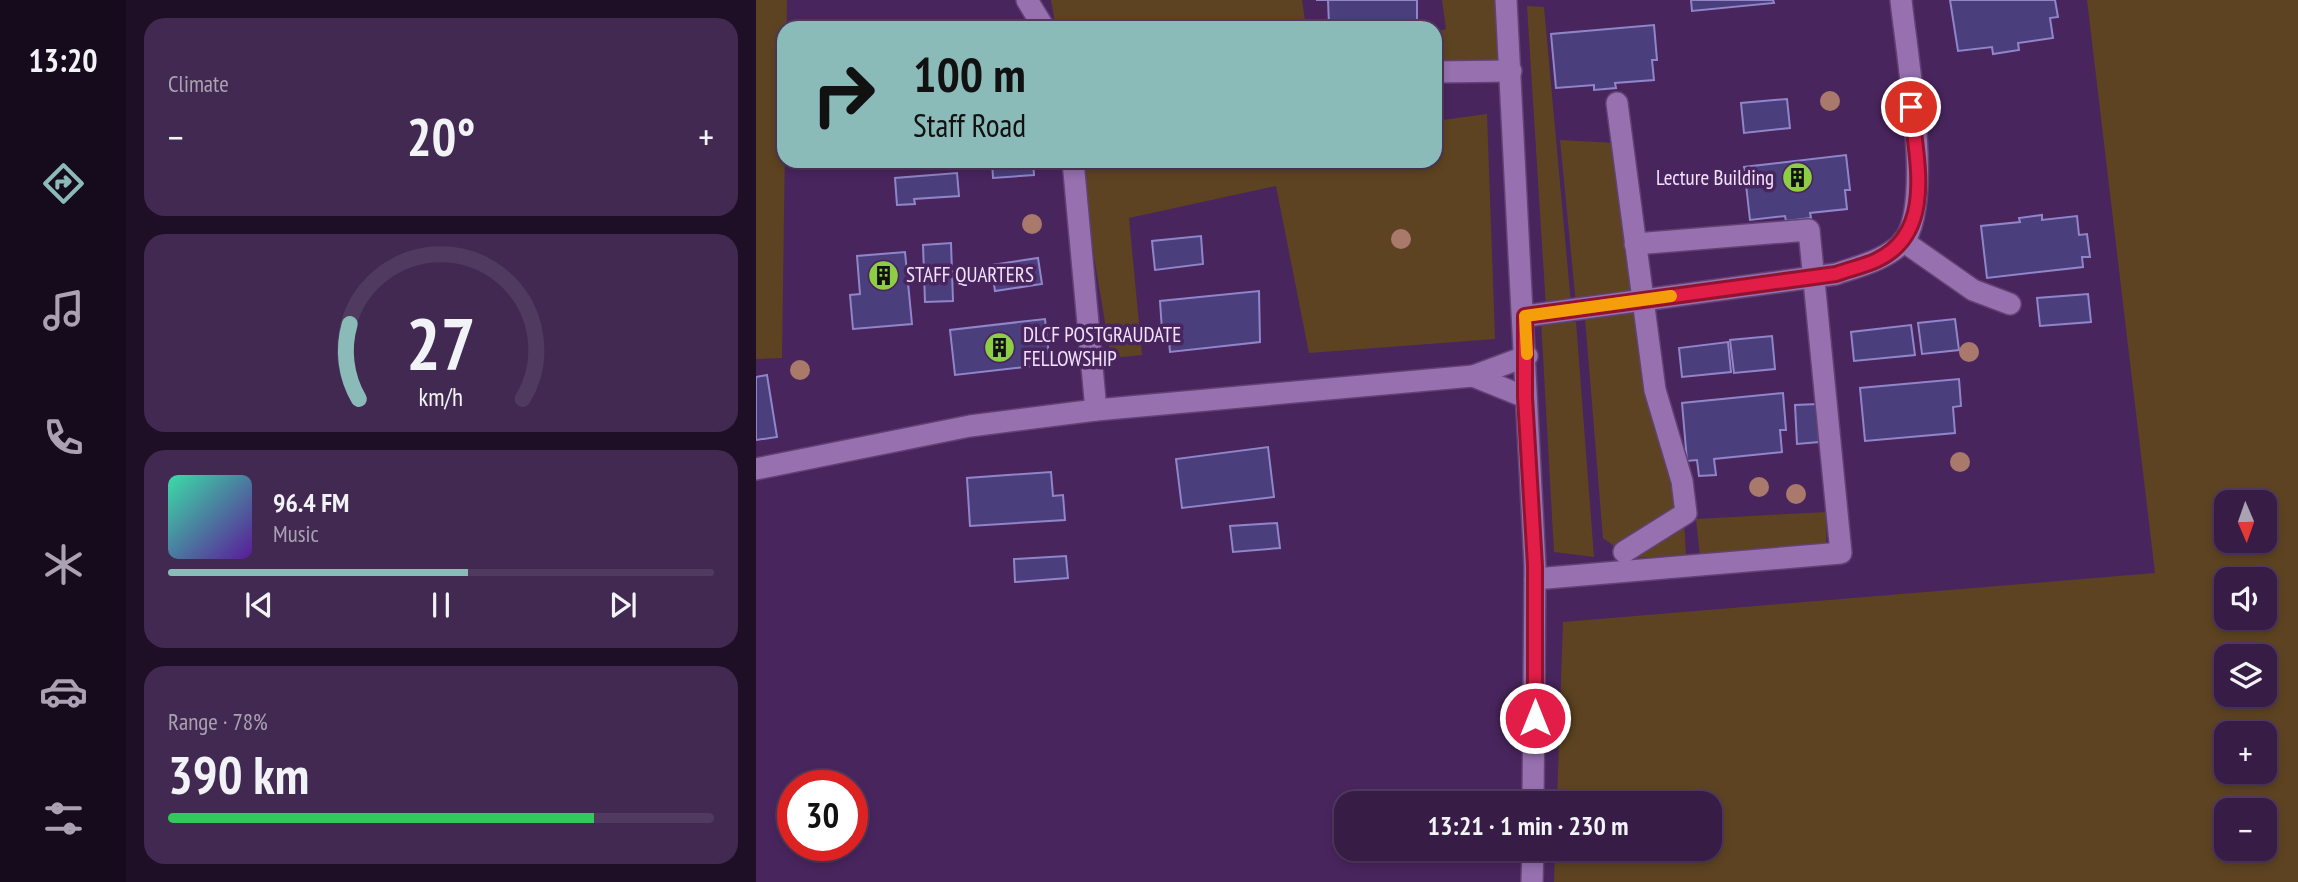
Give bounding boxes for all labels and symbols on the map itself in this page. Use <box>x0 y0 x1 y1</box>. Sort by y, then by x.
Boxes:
pin <box>1881 77 1941 137</box>
building icon: Lecture Building <box>1780 161 1814 195</box>
place label: Lecture Building <box>1656 164 1774 191</box>
building icon: STAFF QUARTERS <box>866 258 900 292</box>
place label: STAFF QUARTERS <box>906 261 1034 288</box>
place label: DLCF POSTGRAUDATE FELLOWSHIP <box>1023 321 1181 372</box>
building icon: DLCF POSTGRAUDATE FELLOWSHIP <box>983 330 1017 364</box>
north arrow <box>2214 490 2277 553</box>
position arrow <box>1498 681 1572 755</box>
speed limit sign: 30 <box>777 770 868 861</box>

